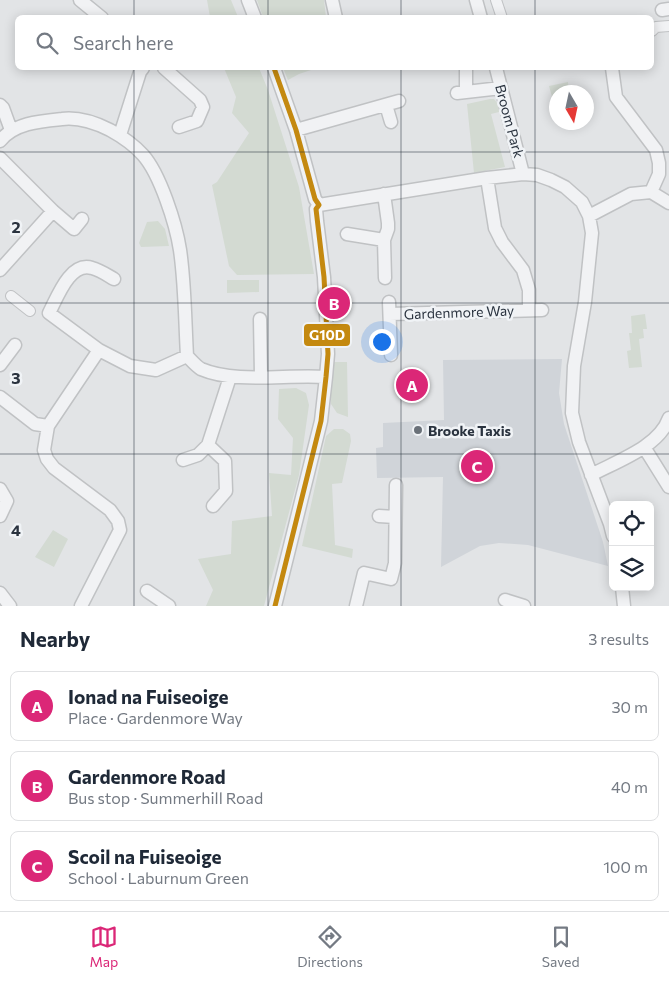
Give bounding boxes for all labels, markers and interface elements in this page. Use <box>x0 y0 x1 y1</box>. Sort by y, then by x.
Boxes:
search box <box>15 15 654 70</box>
icon: search <box>33 29 61 57</box>
text: Search here <box>73 31 173 54</box>
street label: Broom Park <box>492 82 528 160</box>
north arrow <box>549 85 594 130</box>
text: 2 <box>11 217 21 236</box>
pin: B <box>318 284 350 322</box>
street label: Gardenmore Way <box>404 302 514 322</box>
line badge: G10D <box>303 323 351 347</box>
text: G10D <box>309 326 345 343</box>
your location <box>369 329 395 355</box>
pin: A <box>396 366 428 404</box>
text: 3 <box>11 368 21 387</box>
place label: Brooke Taxis <box>428 422 512 439</box>
marker: Brooke Taxis <box>412 424 424 436</box>
pin: C <box>461 447 493 485</box>
map controls <box>609 501 654 591</box>
button: locate <box>609 501 654 546</box>
text: 4 <box>11 520 21 539</box>
button: layers <box>609 546 654 591</box>
text: Nearby <box>20 626 90 651</box>
text: 3 results <box>588 629 649 648</box>
text: Ionad na Fuiseoige <box>68 685 228 708</box>
text: A <box>31 697 43 716</box>
text: 30 m <box>611 697 648 716</box>
text: Place · Gardenmore Way <box>68 708 243 727</box>
text: Gardenmore Road <box>68 765 226 788</box>
text: B <box>32 777 42 796</box>
text: 40 m <box>611 777 648 796</box>
text: Bus stop · Summerhill Road <box>68 788 263 807</box>
text: Scoil na Fuiseoige <box>68 845 221 868</box>
text: C <box>32 857 42 876</box>
text: 100 m <box>603 857 648 876</box>
text: School · Laburnum Green <box>68 868 249 887</box>
tab: Map <box>89 923 118 970</box>
tab: Directions <box>297 923 363 970</box>
tab: Saved <box>542 923 580 970</box>

